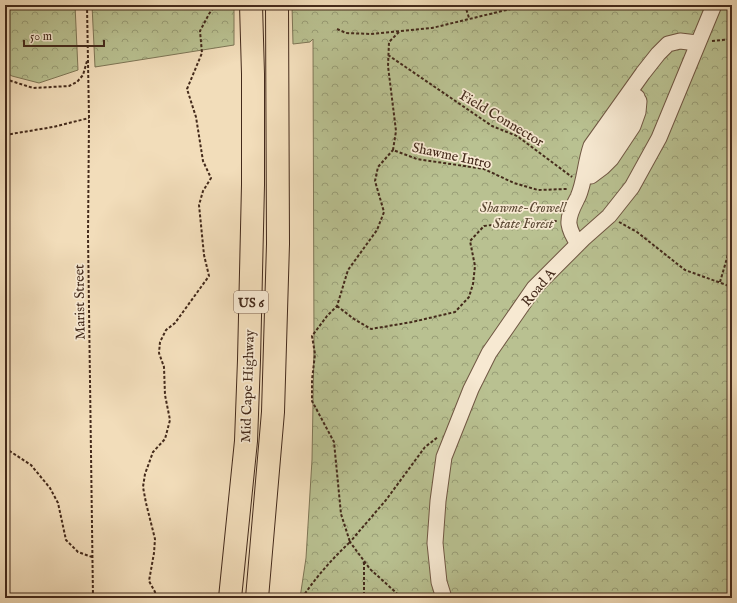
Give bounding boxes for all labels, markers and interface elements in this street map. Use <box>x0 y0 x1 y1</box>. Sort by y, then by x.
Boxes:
scale bar <box>24 22 104 48</box>
text: 50 m <box>30 29 52 44</box>
street label: Field Connector <box>456 87 547 151</box>
street label: Shawme Intro <box>410 139 494 173</box>
park label: Shawme-Crowell State Forest <box>480 199 568 233</box>
street label: Marist Street <box>70 264 90 340</box>
street label: Road A <box>518 265 560 310</box>
road number: US 6 <box>234 291 268 313</box>
street label: Mid Cape Highway <box>237 329 259 443</box>

